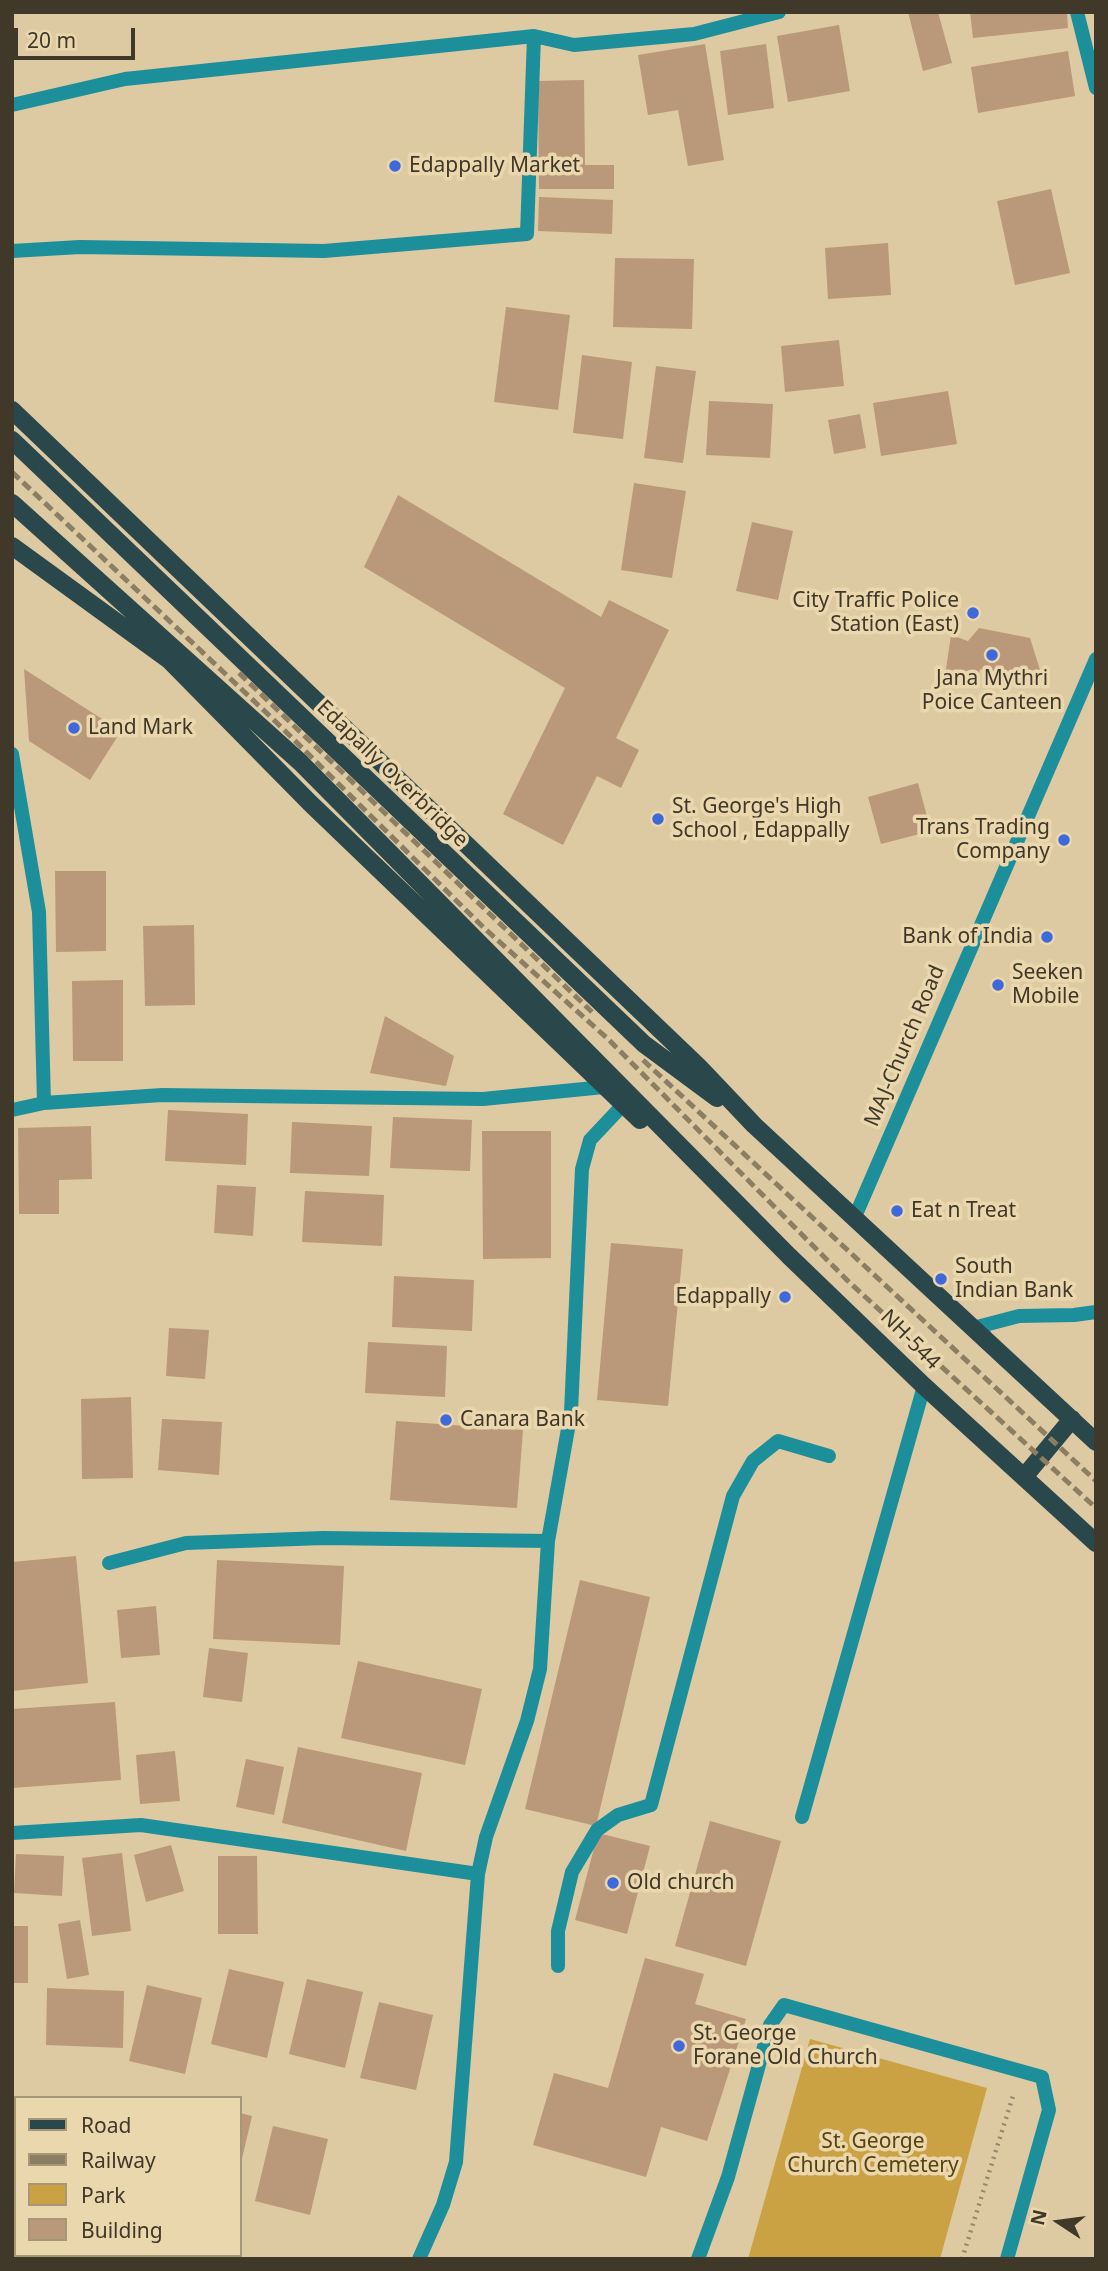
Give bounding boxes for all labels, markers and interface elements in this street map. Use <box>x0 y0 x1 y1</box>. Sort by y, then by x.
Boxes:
scale bar <box>18 14 138 58</box>
text: 20 m <box>27 26 76 54</box>
place label: Edappally Market <box>409 153 580 179</box>
marker: Edappally Market <box>387 158 403 174</box>
place label: City Traffic Police Station (East) <box>792 588 959 638</box>
marker: City Traffic Police Station (East) <box>965 605 981 621</box>
marker: Jana Mythri Poice Canteen <box>984 647 1000 663</box>
place label: Jana Mythri Poice Canteen <box>922 666 1062 716</box>
street label: Edapally Overbridge <box>311 695 473 853</box>
place label: Land Mark <box>88 715 193 741</box>
marker: Land Mark <box>66 720 82 736</box>
place label: St. George's High School , Edappally <box>672 794 849 844</box>
marker: St. George's High School , Edappally <box>650 811 666 827</box>
place label: Trans Trading Company <box>916 815 1050 865</box>
marker: Trans Trading Company <box>1056 832 1072 848</box>
place label: Bank of India <box>902 924 1033 950</box>
marker: Bank of India <box>1039 929 1055 945</box>
place label: Seeken Mobile <box>1012 960 1083 1010</box>
street label: MAJ-Church Road <box>860 962 950 1130</box>
marker: Seeken Mobile <box>990 977 1006 993</box>
place label: Eat n Treat <box>911 1198 1016 1224</box>
marker: Eat n Treat <box>889 1203 905 1219</box>
place label: South Indian Bank <box>955 1254 1073 1304</box>
marker: South Indian Bank <box>933 1271 949 1287</box>
place label: Edappally <box>675 1284 771 1310</box>
marker: Edappally <box>777 1289 793 1305</box>
street label: NH-544 <box>875 1305 945 1375</box>
place label: Canara Bank <box>460 1407 585 1433</box>
marker: Canara Bank <box>438 1412 454 1428</box>
place label: Old church <box>627 1870 735 1896</box>
marker: Old church <box>605 1875 621 1891</box>
place label: St. George Forane Old Church <box>693 2021 878 2071</box>
marker: St. George Forane Old Church <box>671 2038 687 2054</box>
legend <box>14 2096 242 2257</box>
text: Road <box>81 2111 131 2139</box>
park label: St. George Church Cemetery <box>787 2129 959 2179</box>
text: Railway <box>81 2146 156 2174</box>
text: Park <box>81 2181 125 2209</box>
north arrow <box>1024 2187 1094 2257</box>
text: N <box>1024 2207 1053 2228</box>
text: Building <box>81 2216 163 2244</box>

